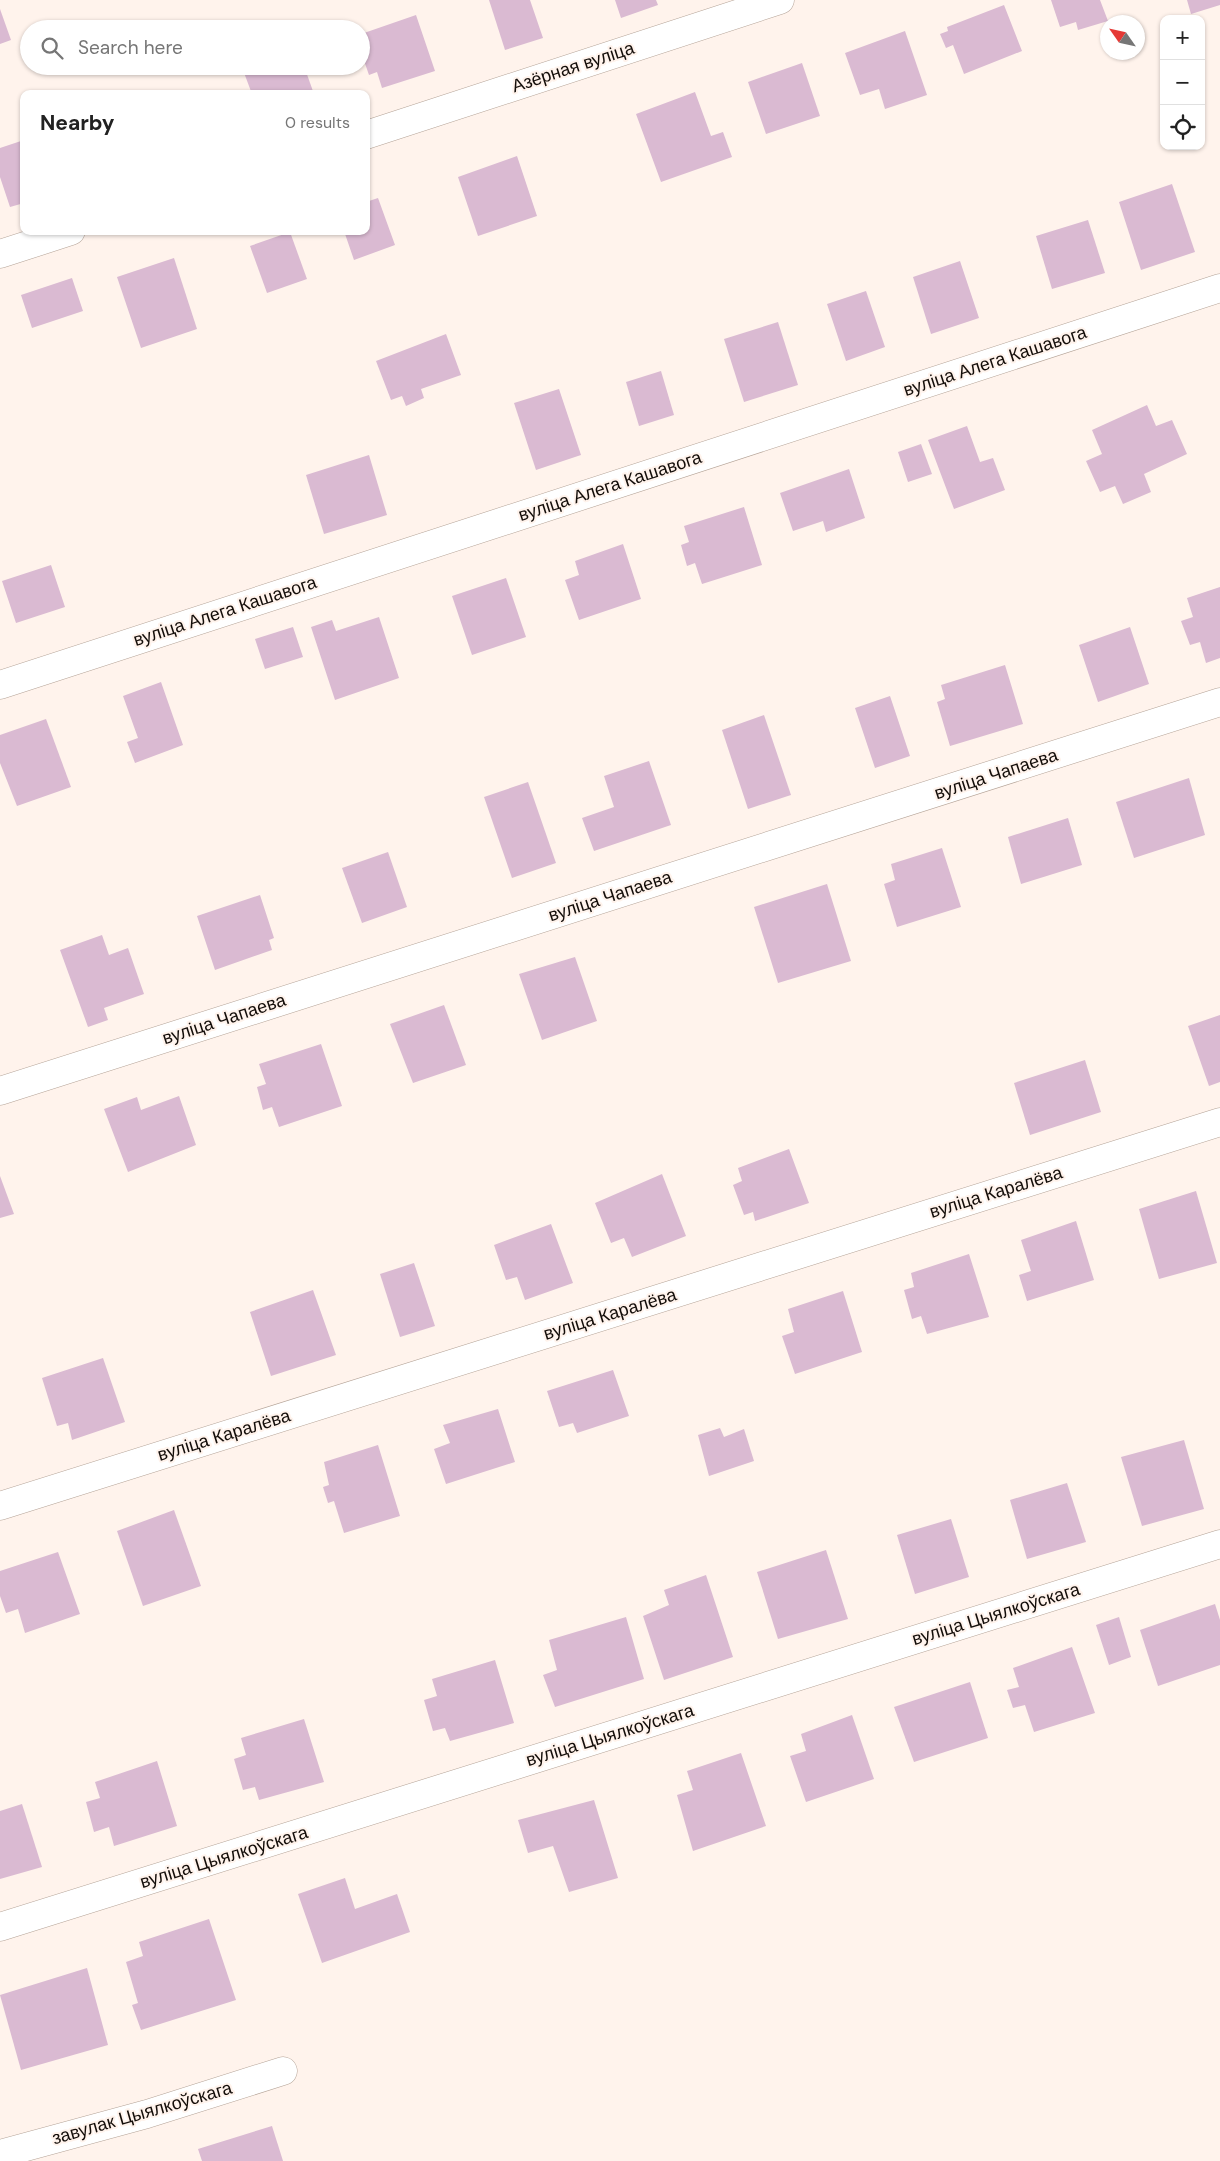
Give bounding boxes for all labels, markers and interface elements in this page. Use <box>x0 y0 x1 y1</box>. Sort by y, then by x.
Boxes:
north arrow <box>1100 15 1145 60</box>
map controls <box>1160 15 1205 150</box>
button: + <box>1160 15 1205 60</box>
search box <box>20 20 370 75</box>
icon: search <box>38 34 66 62</box>
text: Search here <box>78 35 183 60</box>
street label: Азёрная вуліца <box>509 36 638 98</box>
button: − <box>1160 60 1205 105</box>
button: locate <box>1160 105 1205 150</box>
text: Nearby <box>40 109 114 137</box>
text: 0 results <box>285 112 350 133</box>
street label: вуліца Алега Кашавога <box>900 320 1091 402</box>
street label: вуліца Алега Кашавога <box>515 445 706 527</box>
street label: вуліца Алега Кашавога <box>130 570 321 652</box>
street label: вуліца Чапаева <box>931 742 1062 805</box>
street label: вуліца Чапаева <box>545 864 676 927</box>
street label: вуліца Чапаева <box>159 987 290 1050</box>
street label: вуліца Каралёва <box>927 1160 1066 1224</box>
street label: вуліца Каралёва <box>541 1282 680 1346</box>
street label: вуліца Каралёва <box>155 1403 294 1467</box>
street label: вуліца Цыялкоўскага <box>909 1577 1084 1651</box>
street label: вуліца Цыялкоўскага <box>523 1698 698 1772</box>
street label: вуліца Цыялкоўскага <box>137 1820 312 1894</box>
street label: завулак Цыялкоўскага <box>49 2076 236 2150</box>

